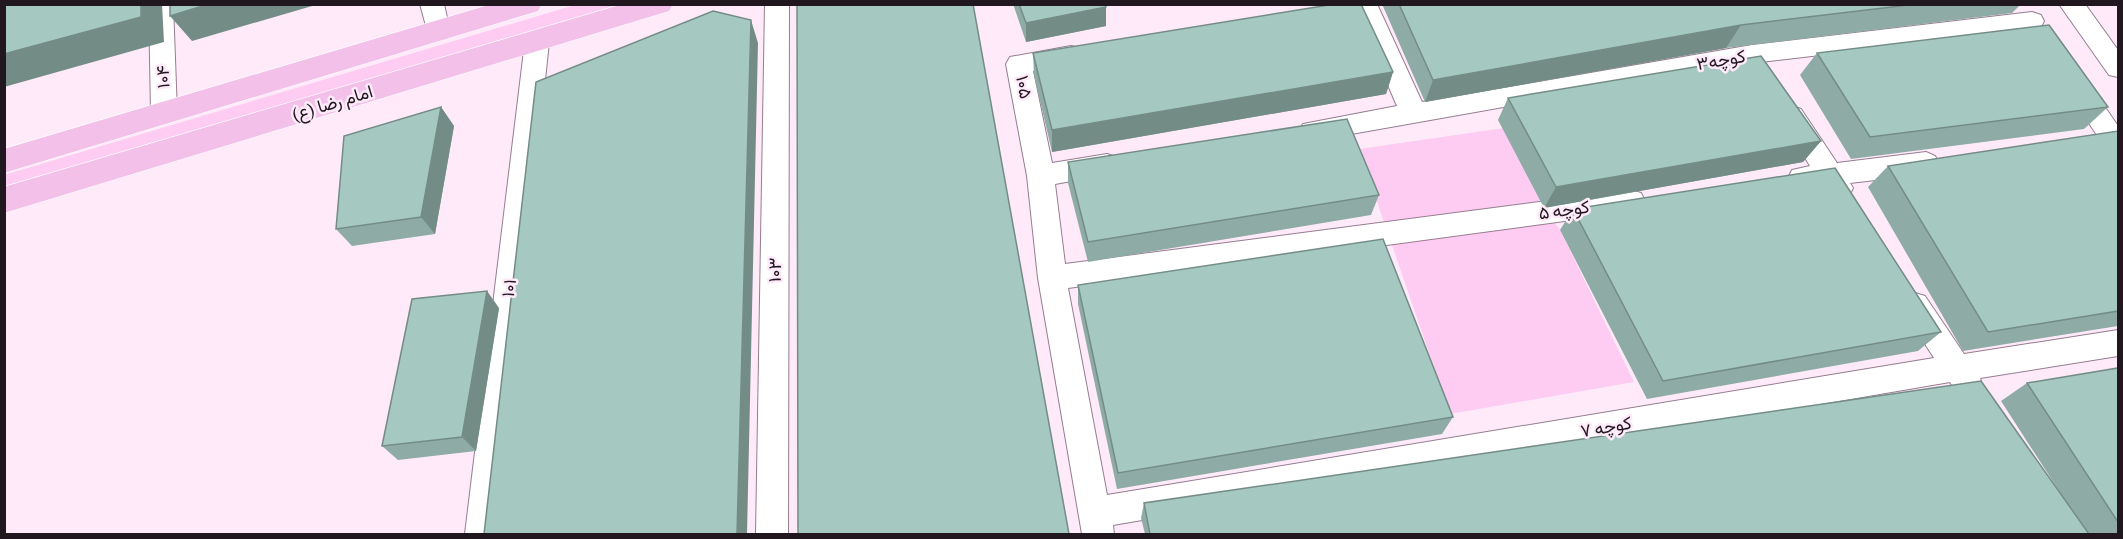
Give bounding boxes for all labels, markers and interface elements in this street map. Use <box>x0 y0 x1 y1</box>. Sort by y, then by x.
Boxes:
street label: کوچه۳ <box>1695 46 1747 76</box>
street label: ۱۰۴ <box>153 65 173 89</box>
street label: ۱۰۵ <box>1012 74 1036 100</box>
street label: امام رضا (ع) <box>289 81 376 127</box>
street label: کوچه ۵ <box>1537 197 1591 225</box>
street label: ۱۰۳ <box>765 257 785 283</box>
street label: ۱۰۱ <box>498 278 520 298</box>
street label: کوچه ۷ <box>1579 413 1633 443</box>

